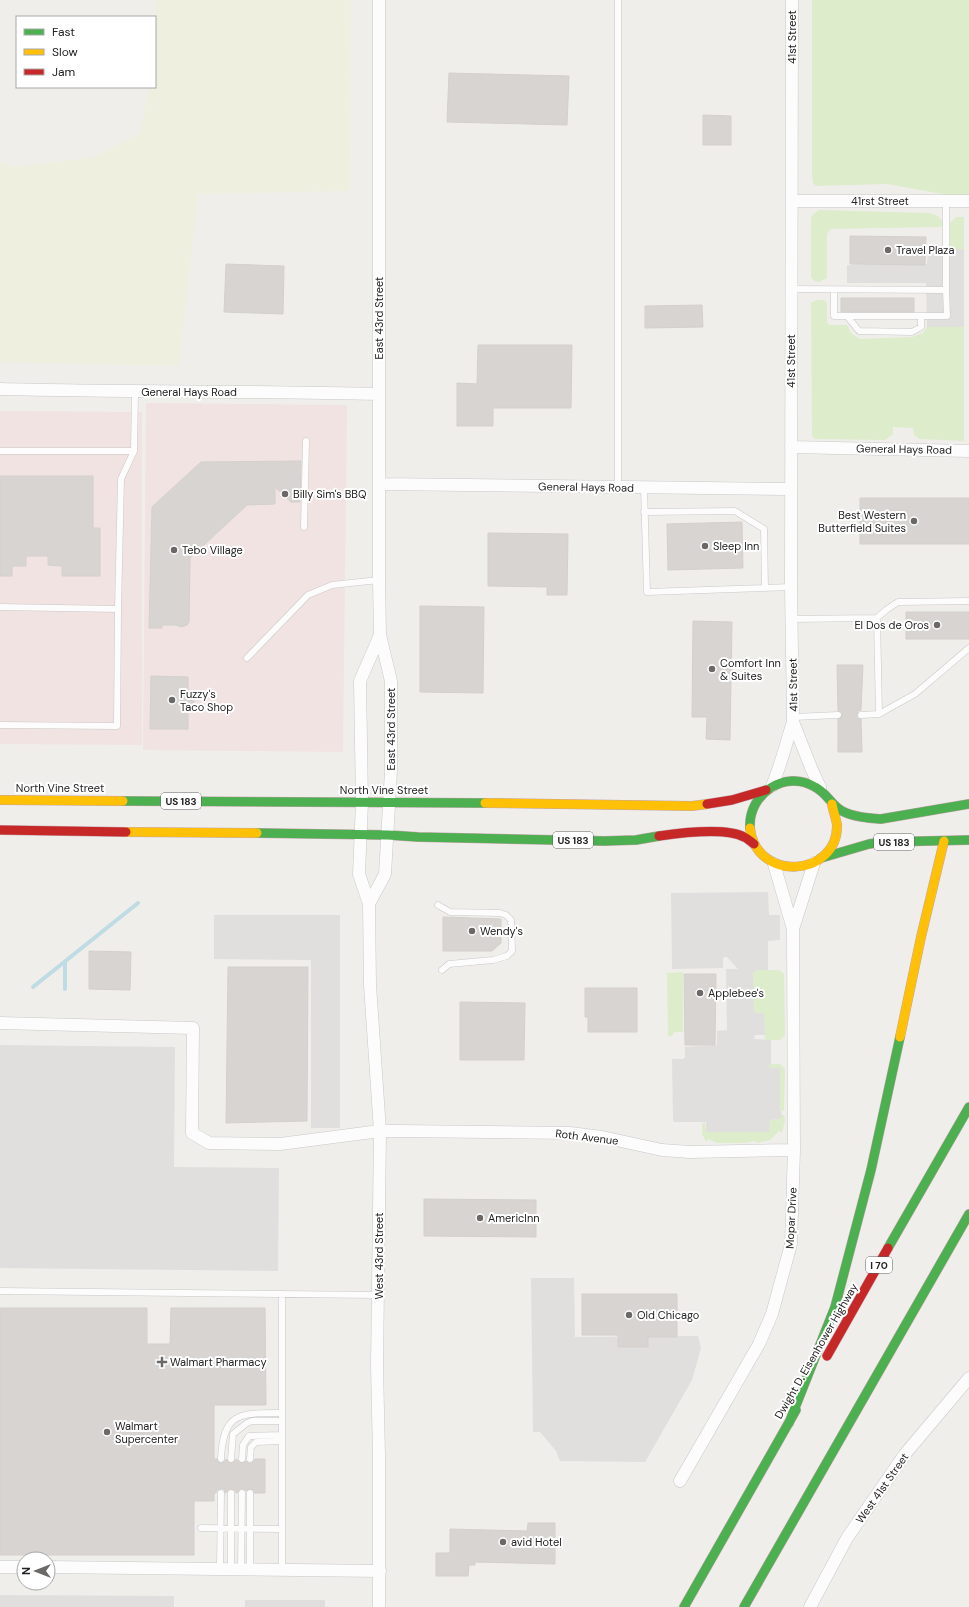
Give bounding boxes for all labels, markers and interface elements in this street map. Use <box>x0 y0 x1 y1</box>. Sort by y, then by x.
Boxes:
street label: 41st Street <box>785 10 799 64</box>
legend <box>16 16 156 88</box>
text: Fast <box>52 24 75 40</box>
text: Slow <box>52 44 78 60</box>
text: Jam <box>52 64 75 80</box>
street label: 41rst Street <box>851 194 909 208</box>
place label: Travel Plaza <box>896 243 954 257</box>
marker: Travel Plaza <box>883 245 893 255</box>
street label: East 43rd Street <box>372 277 386 359</box>
street label: 41st Street <box>784 334 798 388</box>
street label: General Hays Road <box>141 385 237 399</box>
street label: General Hays Road <box>856 441 952 457</box>
street label: General Hays Road <box>538 479 634 495</box>
place label: Billy Sim's BBQ <box>293 487 366 501</box>
marker: Billy Sim's BBQ <box>280 489 290 499</box>
place label: Best Western Butterfield Suites <box>818 508 906 535</box>
marker: Best Western Butterfield Suites <box>909 516 919 526</box>
place label: Sleep Inn <box>713 539 759 553</box>
marker: Sleep Inn <box>700 541 710 551</box>
place label: Tebo Village <box>182 543 243 557</box>
marker: Tebo Village <box>169 545 179 555</box>
place label: El Dos de Oros <box>854 618 929 632</box>
marker: El Dos de Oros <box>932 620 942 630</box>
place label: Comfort Inn & Suites <box>720 656 781 683</box>
street label: 41st Street <box>786 658 800 712</box>
marker: Comfort Inn & Suites <box>707 664 717 674</box>
place label: Fuzzy's Taco Shop <box>180 687 233 714</box>
street label: East 43rd Street <box>384 688 398 770</box>
marker: Fuzzy's Taco Shop <box>167 695 177 705</box>
street label: North Vine Street <box>16 781 104 795</box>
street label: North Vine Street <box>340 783 428 797</box>
road number: US 183 <box>161 793 201 809</box>
road number: US 183 <box>553 832 593 848</box>
road number: US 183 <box>874 834 914 850</box>
place label: Wendy's <box>480 924 523 938</box>
marker: Wendy's <box>467 926 477 936</box>
place label: Applebee's <box>708 986 764 1000</box>
marker: Applebee's <box>695 988 705 998</box>
street label: Roth Avenue <box>555 1126 619 1148</box>
street label: Mopar Drive <box>782 1187 800 1249</box>
place label: AmericInn <box>488 1211 540 1225</box>
street label: West 43rd Street <box>372 1213 386 1299</box>
marker: AmericInn <box>475 1213 485 1223</box>
road number: I 70 <box>866 1257 892 1273</box>
street label: Dwight D. Eisenhower Highway <box>771 1281 861 1421</box>
place label: Old Chicago <box>637 1308 699 1322</box>
marker: Old Chicago <box>624 1310 634 1320</box>
place label: Walmart Pharmacy <box>170 1355 267 1369</box>
marker: Walmart Pharmacy <box>157 1357 167 1367</box>
place label: Walmart Supercenter <box>115 1419 178 1446</box>
marker: Walmart Supercenter <box>102 1427 112 1437</box>
street label: West 41st Street <box>853 1450 911 1526</box>
place label: avid Hotel <box>511 1535 562 1549</box>
marker: avid Hotel <box>498 1537 508 1547</box>
north arrow <box>16 1551 56 1591</box>
text: N <box>19 1567 33 1575</box>

